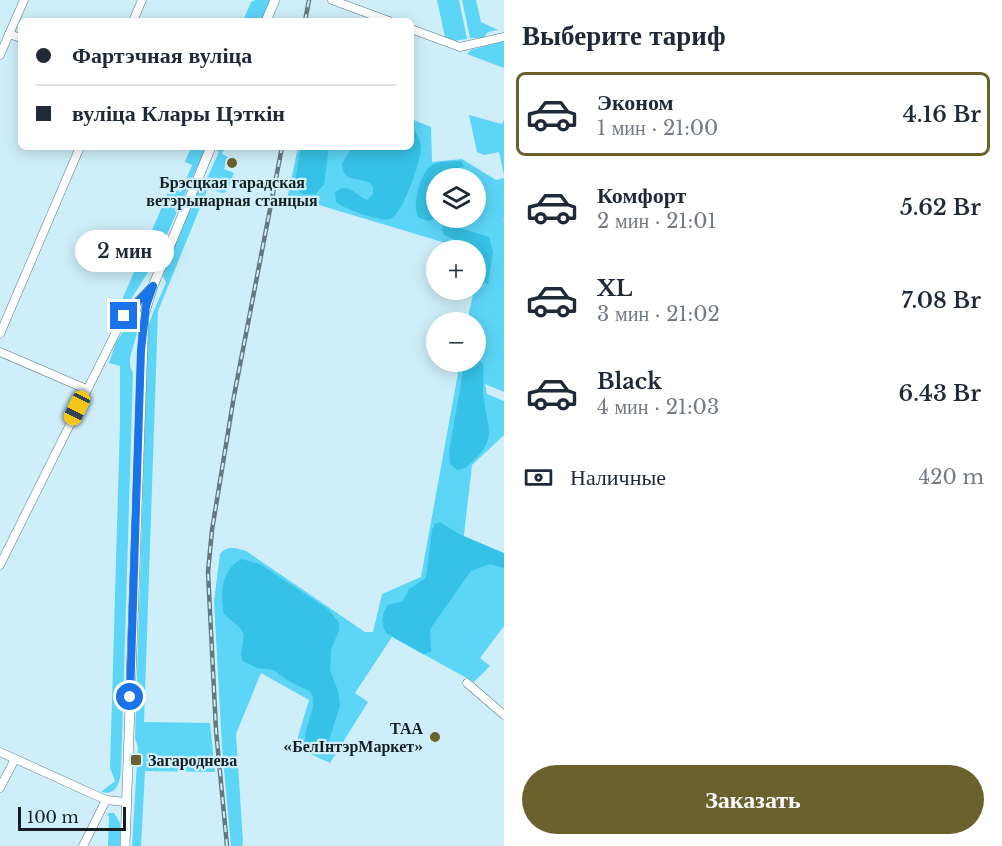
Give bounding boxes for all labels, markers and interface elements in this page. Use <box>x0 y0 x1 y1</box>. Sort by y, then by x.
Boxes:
text: Выберите тариф <box>522 19 726 52</box>
text: Фартэчная вуліца <box>72 42 252 69</box>
icon: car <box>525 87 579 141</box>
text: Эконом <box>597 89 674 116</box>
text: вуліца Клары Цэткін <box>72 100 285 127</box>
text: 4.16 Br <box>903 101 981 128</box>
text: 1 мин · 21:00 <box>597 116 718 140</box>
marker: Брэсцкая гарадская ветэрынарная станцыя <box>225 156 239 170</box>
map controls <box>426 168 486 372</box>
button: layers <box>426 168 486 228</box>
place label: Брэсцкая гарадская ветэрынарная станцыя <box>146 172 318 210</box>
icon: car <box>525 180 579 234</box>
text: Комфорт <box>597 182 686 209</box>
text: 5.62 Br <box>900 194 981 221</box>
text: 2 мин · 21:01 <box>597 209 716 233</box>
callout: 2 мин <box>74 229 174 271</box>
text: 2 мин <box>97 239 152 263</box>
button: + <box>426 240 486 300</box>
icon: car <box>525 273 579 327</box>
text: XL <box>597 275 632 302</box>
text: 7.08 Br <box>901 287 981 314</box>
route end <box>110 302 137 329</box>
text: 3 мин · 21:02 <box>597 302 720 326</box>
button: − <box>426 312 486 372</box>
icon: car <box>525 366 579 420</box>
text: Black <box>597 368 662 395</box>
text: 6.43 Br <box>899 380 981 407</box>
car <box>61 388 93 428</box>
text: 4 мин · 21:03 <box>597 395 719 419</box>
icon: cash <box>522 461 555 494</box>
text: Наличные <box>570 464 666 491</box>
text: 420 m <box>919 465 984 489</box>
route start <box>116 683 143 710</box>
place label: ТАА «БелІнтэрМаркет» <box>283 718 423 756</box>
marker: ТАА «БелІнтэрМаркет» <box>428 730 442 744</box>
place label: Загароднева <box>148 750 237 770</box>
marker: Загароднева <box>129 753 143 767</box>
button: Заказать <box>522 765 984 834</box>
scale bar <box>18 804 126 832</box>
text: 100 m <box>27 807 79 827</box>

